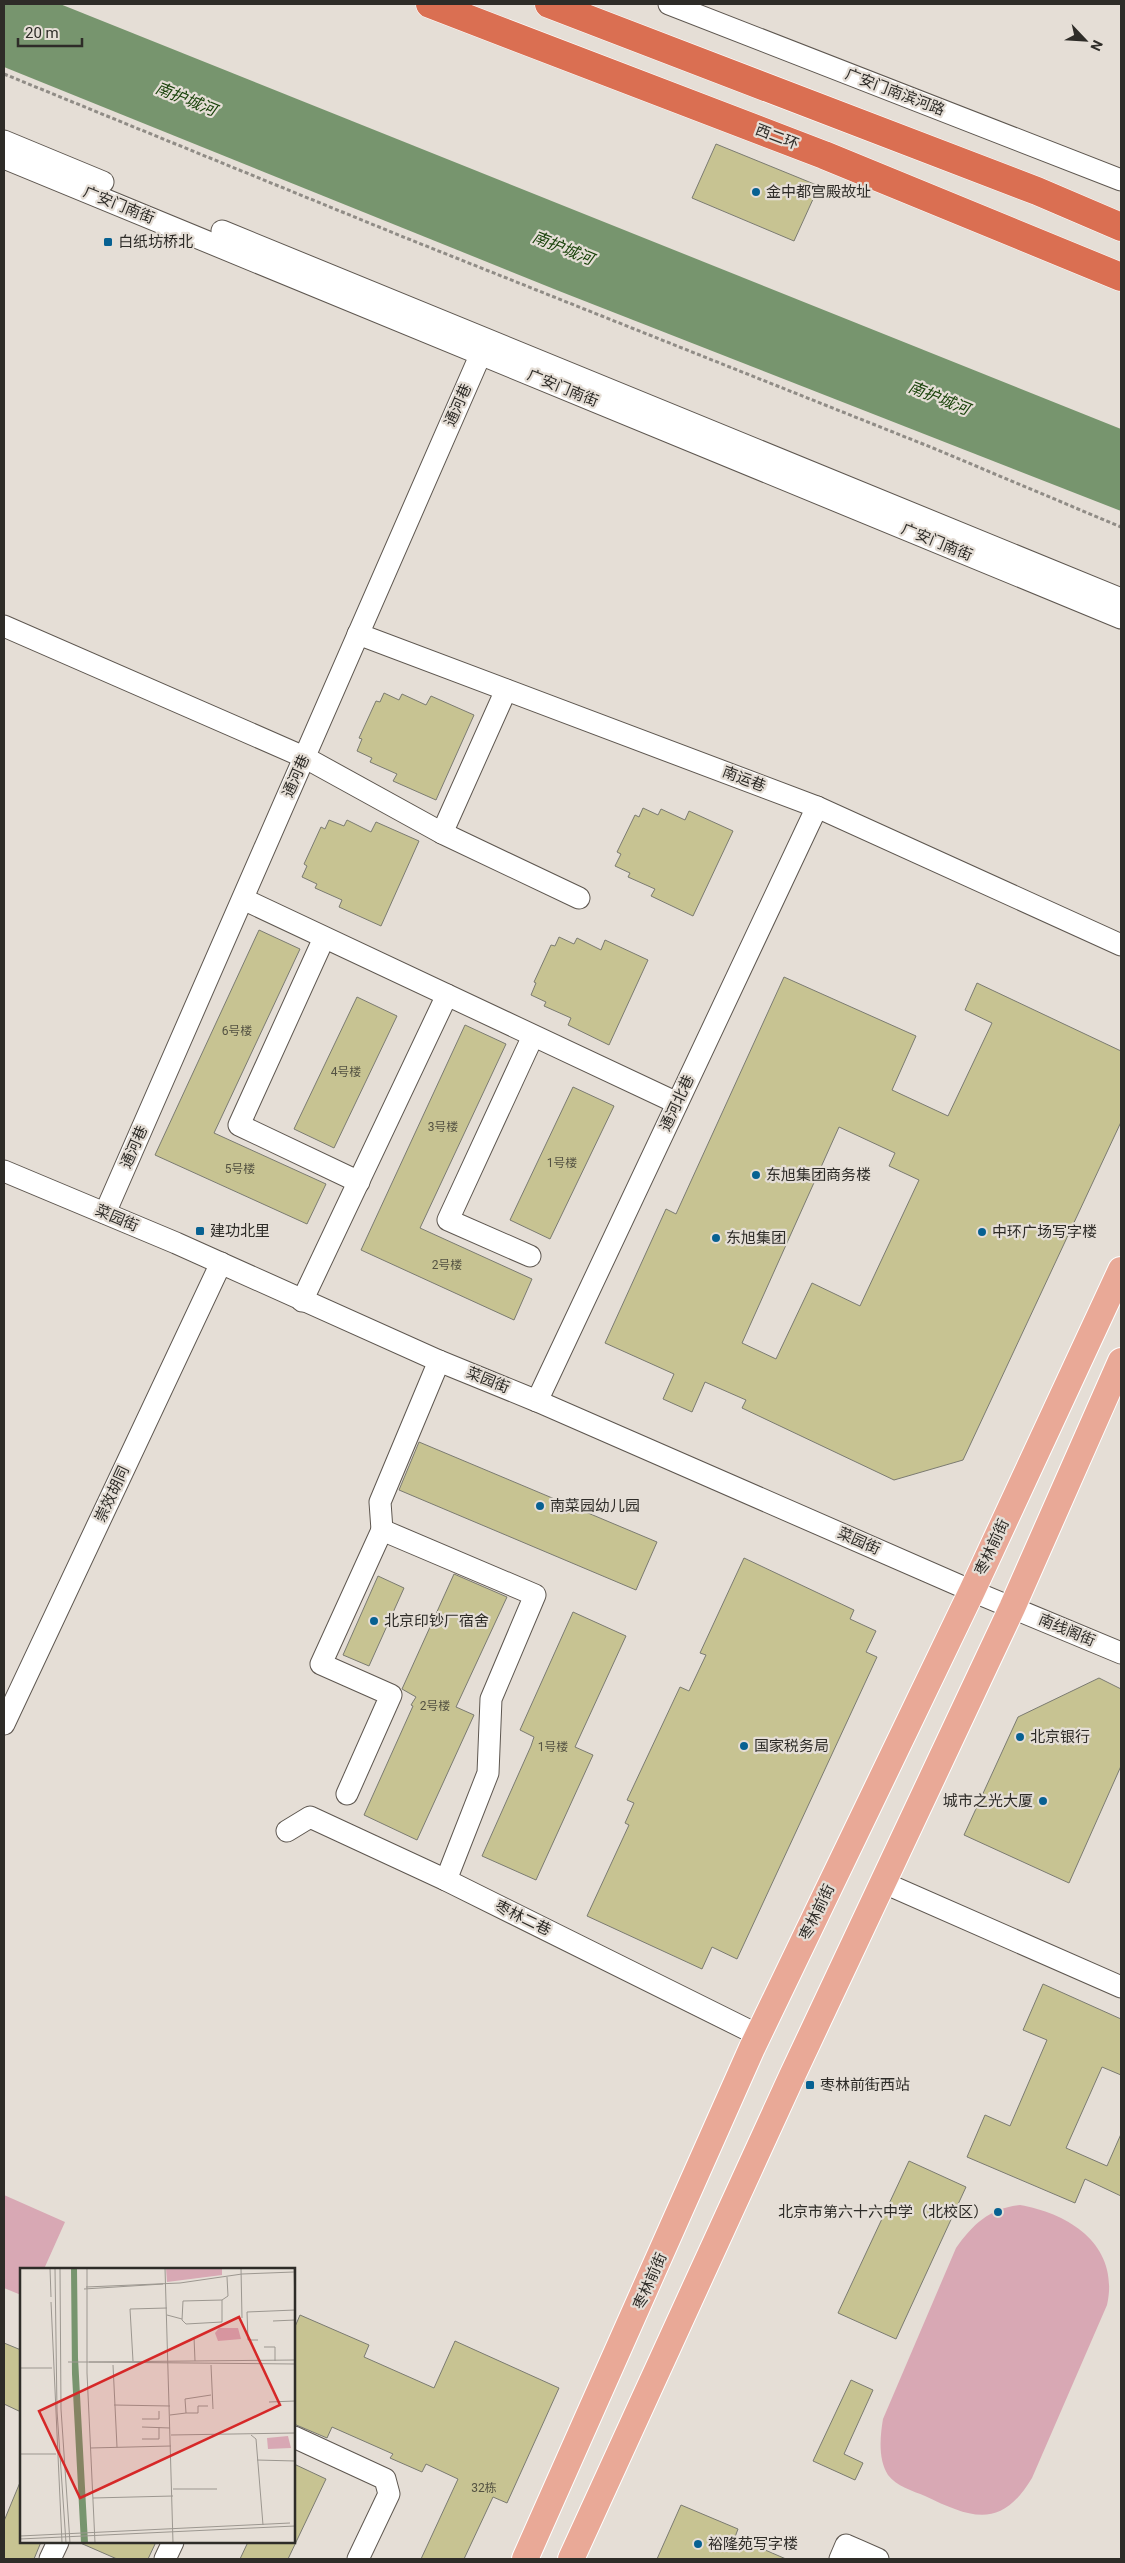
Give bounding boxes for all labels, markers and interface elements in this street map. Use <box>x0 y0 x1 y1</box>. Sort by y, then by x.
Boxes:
scale bar <box>18 15 81 47</box>
north arrow <box>1060 15 1110 65</box>
text: 20 m <box>25 24 59 42</box>
text: N <box>1087 38 1106 53</box>
street label: 广安门南滨河路 <box>843 65 947 119</box>
water label: 南护城河 <box>153 78 222 121</box>
street label: 西二环 <box>753 121 801 153</box>
street label: 广安门南街 <box>81 183 157 227</box>
place label: 金中都宫殿故址 <box>766 183 871 201</box>
marker: 金中都宫殿故址 <box>750 186 762 198</box>
water label: 南护城河 <box>530 227 599 270</box>
place label: 白纸坊桥北 <box>118 233 193 251</box>
marker: 白纸坊桥北 <box>102 236 114 248</box>
street label: 广安门南街 <box>525 366 601 410</box>
water label: 南护城河 <box>906 377 975 420</box>
street label: 通河巷 <box>441 381 475 429</box>
street label: 广安门南街 <box>899 520 975 564</box>
street label: 通河巷 <box>279 752 313 800</box>
street label: 南运巷 <box>720 763 768 795</box>
house number: 6号楼 <box>222 1024 252 1038</box>
house number: 4号楼 <box>331 1065 361 1079</box>
street label: 通河北巷 <box>656 1072 698 1134</box>
house number: 3号楼 <box>428 1120 458 1134</box>
street label: 通河巷 <box>117 1123 151 1171</box>
house number: 1号楼 <box>547 1156 577 1170</box>
house number: 5号楼 <box>225 1162 255 1176</box>
place label: 东旭集团商务楼 <box>766 1166 871 1184</box>
marker: 东旭集团商务楼 <box>750 1169 762 1181</box>
street label: 菜园街 <box>93 1201 141 1235</box>
place label: 建功北里 <box>210 1222 270 1240</box>
place label: 中环广场写字楼 <box>992 1223 1097 1241</box>
marker: 建功北里 <box>194 1225 206 1237</box>
marker: 中环广场写字楼 <box>976 1226 988 1238</box>
place label: 东旭集团 <box>726 1229 786 1247</box>
marker: 东旭集团 <box>710 1232 722 1244</box>
house number: 2号楼 <box>432 1258 462 1272</box>
street label: 菜园街 <box>464 1363 512 1397</box>
street label: 崇效胡同 <box>91 1463 133 1525</box>
place label: 南菜园幼儿园 <box>550 1497 640 1515</box>
marker: 南菜园幼儿园 <box>534 1500 546 1512</box>
street label: 枣林前街 <box>971 1516 1013 1578</box>
street label: 菜园街 <box>835 1524 883 1558</box>
street label: 南线阁街 <box>1036 1610 1098 1650</box>
place label: 北京印钞厂宿舍 <box>384 1612 489 1630</box>
marker: 北京印钞厂宿舍 <box>368 1615 380 1627</box>
house number: 2号楼 <box>420 1699 450 1713</box>
place label: 北京银行 <box>1030 1728 1090 1746</box>
marker: 北京银行 <box>1014 1731 1026 1743</box>
place label: 国家税务局 <box>754 1737 829 1755</box>
house number: 1号楼 <box>538 1740 568 1754</box>
marker: 国家税务局 <box>738 1740 750 1752</box>
place label: 城市之光大厦 <box>943 1792 1033 1810</box>
marker: 城市之光大厦 <box>1037 1795 1049 1807</box>
street label: 枣林前街 <box>796 1881 838 1943</box>
street label: 枣林二巷 <box>492 1897 554 1939</box>
place label: 枣林前街西站 <box>820 2076 910 2094</box>
marker: 枣林前街西站 <box>804 2079 816 2091</box>
place label: 北京市第六十六中学（北校区） <box>778 2203 988 2221</box>
marker: 北京市第六十六中学（北校区） <box>992 2206 1004 2218</box>
street label: 枣林前街 <box>630 2250 670 2312</box>
inset map <box>20 2268 295 2543</box>
house number: 32栋 <box>471 2481 497 2495</box>
place label: 裕隆苑写字楼 <box>708 2535 798 2553</box>
marker: 裕隆苑写字楼 <box>692 2538 704 2550</box>

